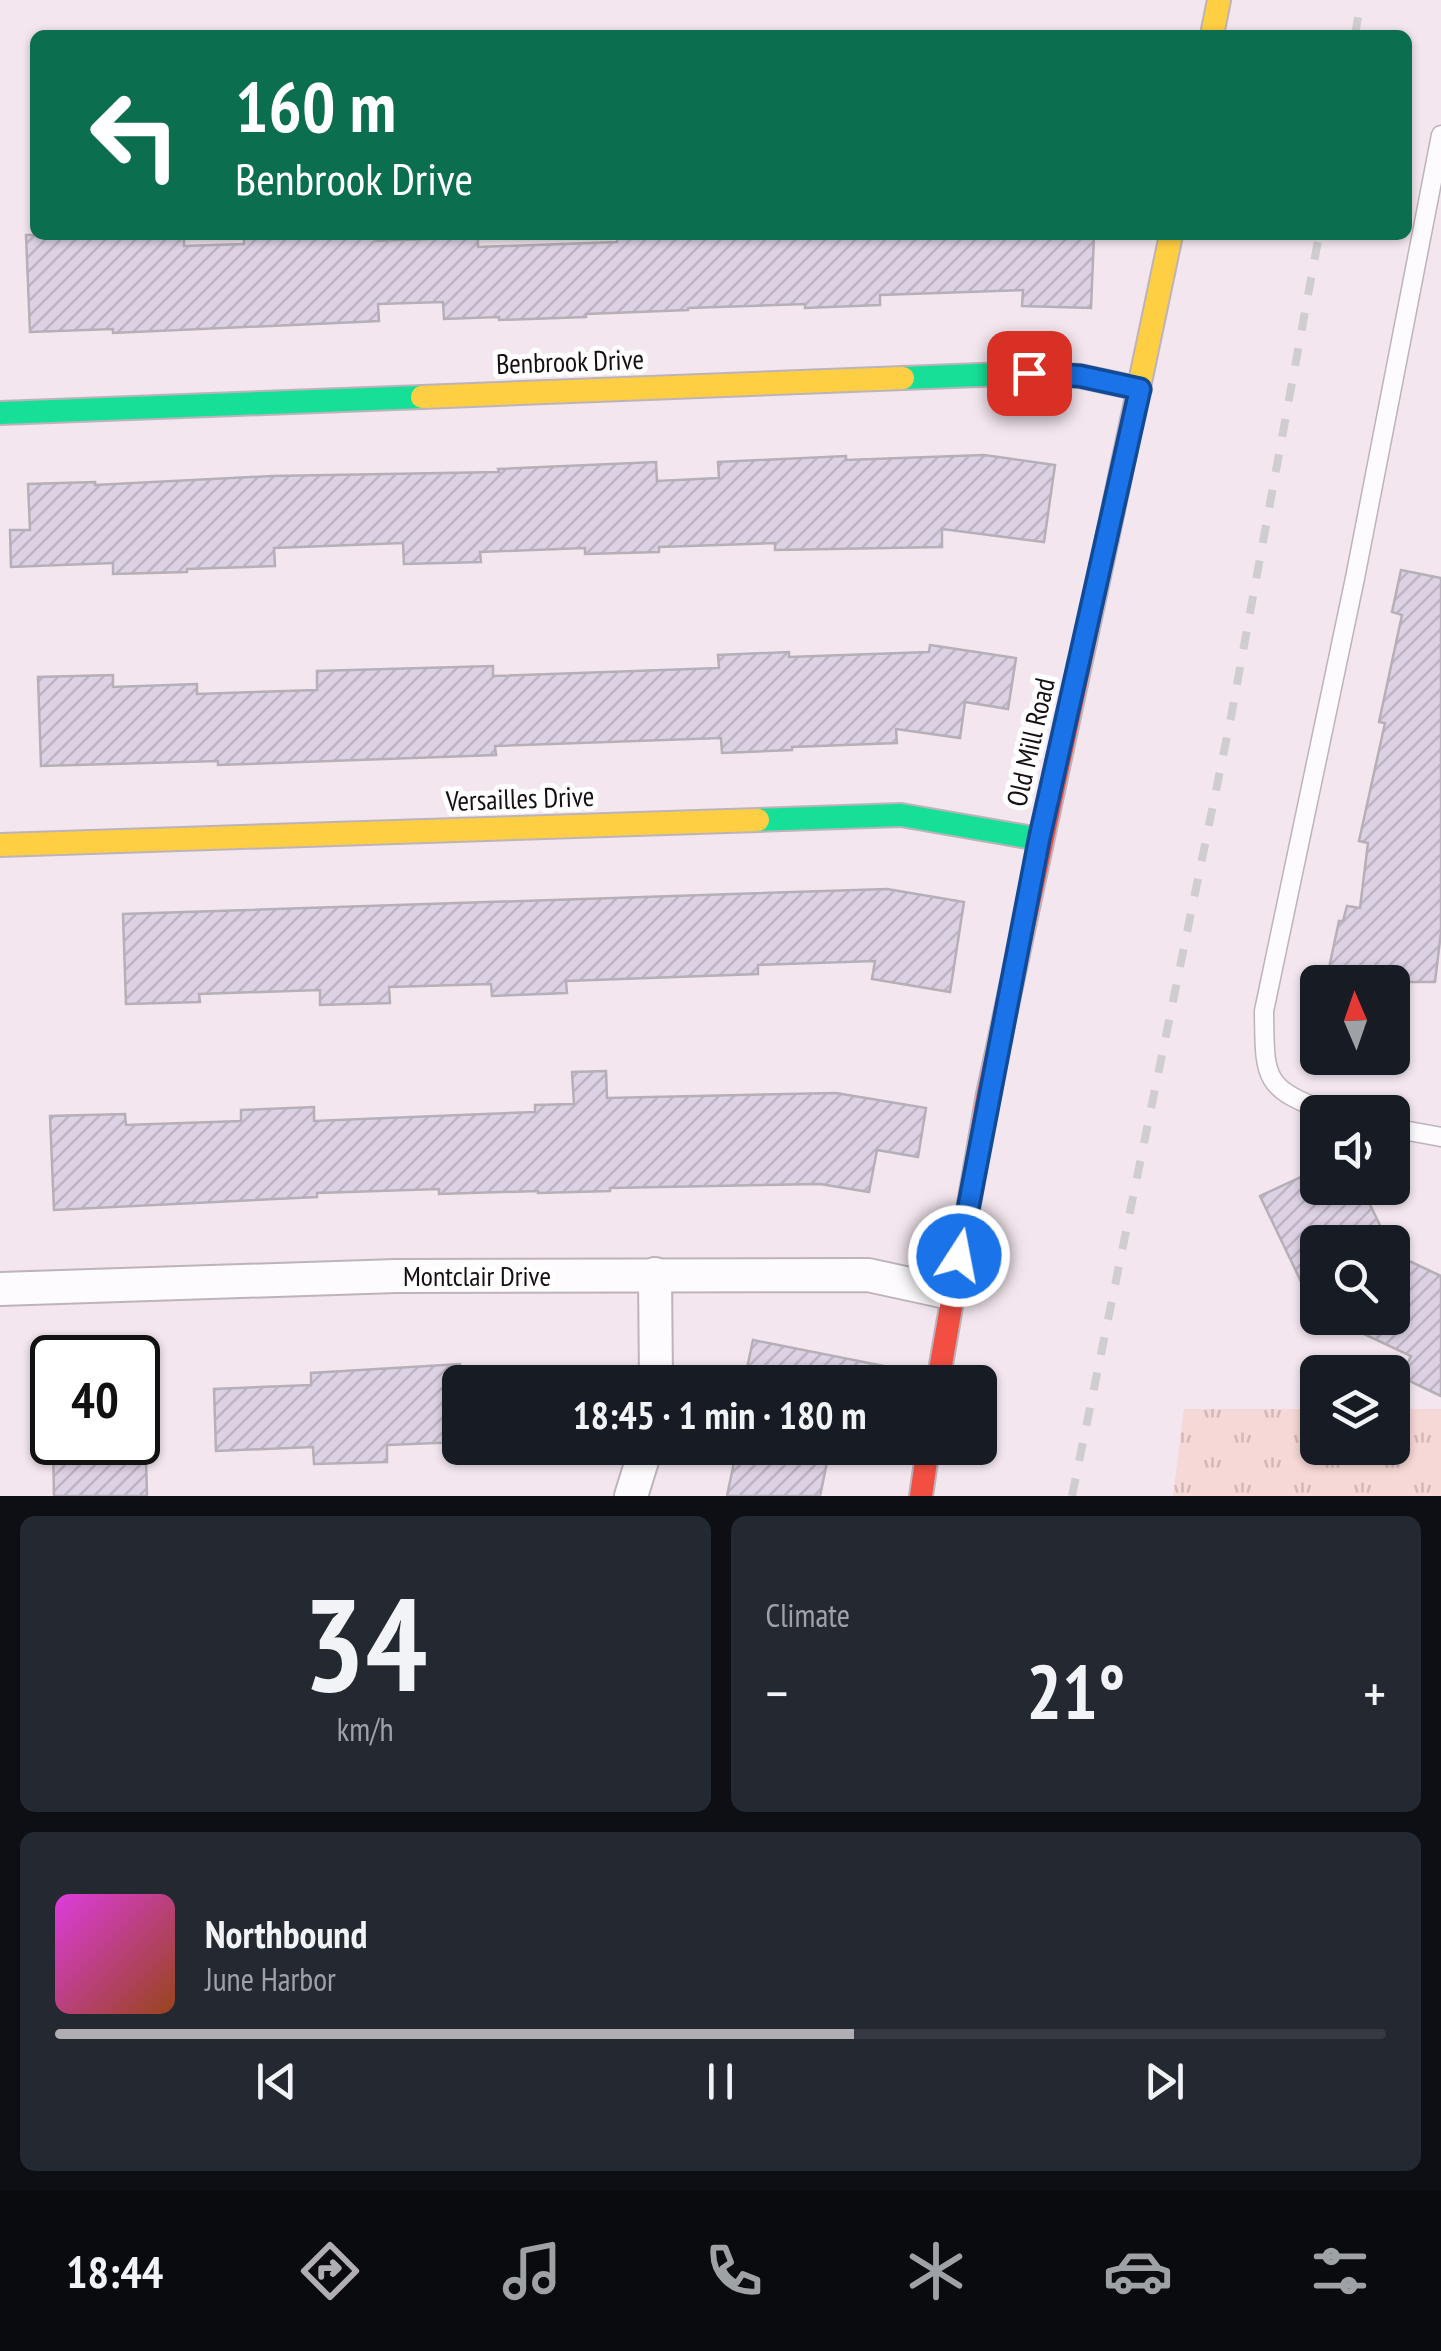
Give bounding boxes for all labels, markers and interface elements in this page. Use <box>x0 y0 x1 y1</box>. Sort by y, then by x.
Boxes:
text: 160 m <box>235 61 396 151</box>
icon: left <box>70 70 200 200</box>
text: Benbrook Drive <box>235 149 473 207</box>
pin <box>987 331 1072 416</box>
street label: Benbrook Drive <box>495 340 645 382</box>
icon: arrive <box>1002 346 1057 401</box>
street label: Old Mill Road <box>997 674 1063 810</box>
street label: Versailles Drive <box>444 777 595 819</box>
north arrow <box>1300 965 1410 1075</box>
map controls <box>1300 965 1410 1465</box>
button: sound <box>1300 1095 1410 1205</box>
position arrow <box>907 1204 1011 1308</box>
button: search <box>1300 1225 1410 1335</box>
street label: Montclair Drive <box>403 1257 551 1294</box>
speed limit sign: 40 <box>30 1335 160 1465</box>
button: layers <box>1300 1355 1410 1465</box>
text: 18:45 · 1 min · 180 m <box>573 1390 866 1439</box>
text: 34 <box>303 1559 427 1727</box>
text: Climate <box>766 1594 850 1636</box>
text: 21° <box>1026 1643 1125 1740</box>
text: − <box>766 1657 788 1728</box>
text: + <box>1363 1657 1386 1728</box>
text: km/h <box>337 1708 394 1750</box>
text: Northbound <box>205 1909 367 1958</box>
text: June Harbor <box>205 1958 336 2000</box>
icon: previous <box>249 2054 304 2109</box>
icon: pause <box>693 2054 748 2109</box>
icon: next <box>1137 2054 1192 2109</box>
icon: directions <box>295 2236 365 2306</box>
icon: music <box>497 2236 567 2306</box>
icon: phone <box>699 2236 769 2306</box>
icon: climate <box>901 2236 971 2306</box>
icon: car <box>1103 2236 1173 2306</box>
icon: filters <box>1305 2236 1375 2306</box>
text: 18:44 <box>66 2242 163 2300</box>

